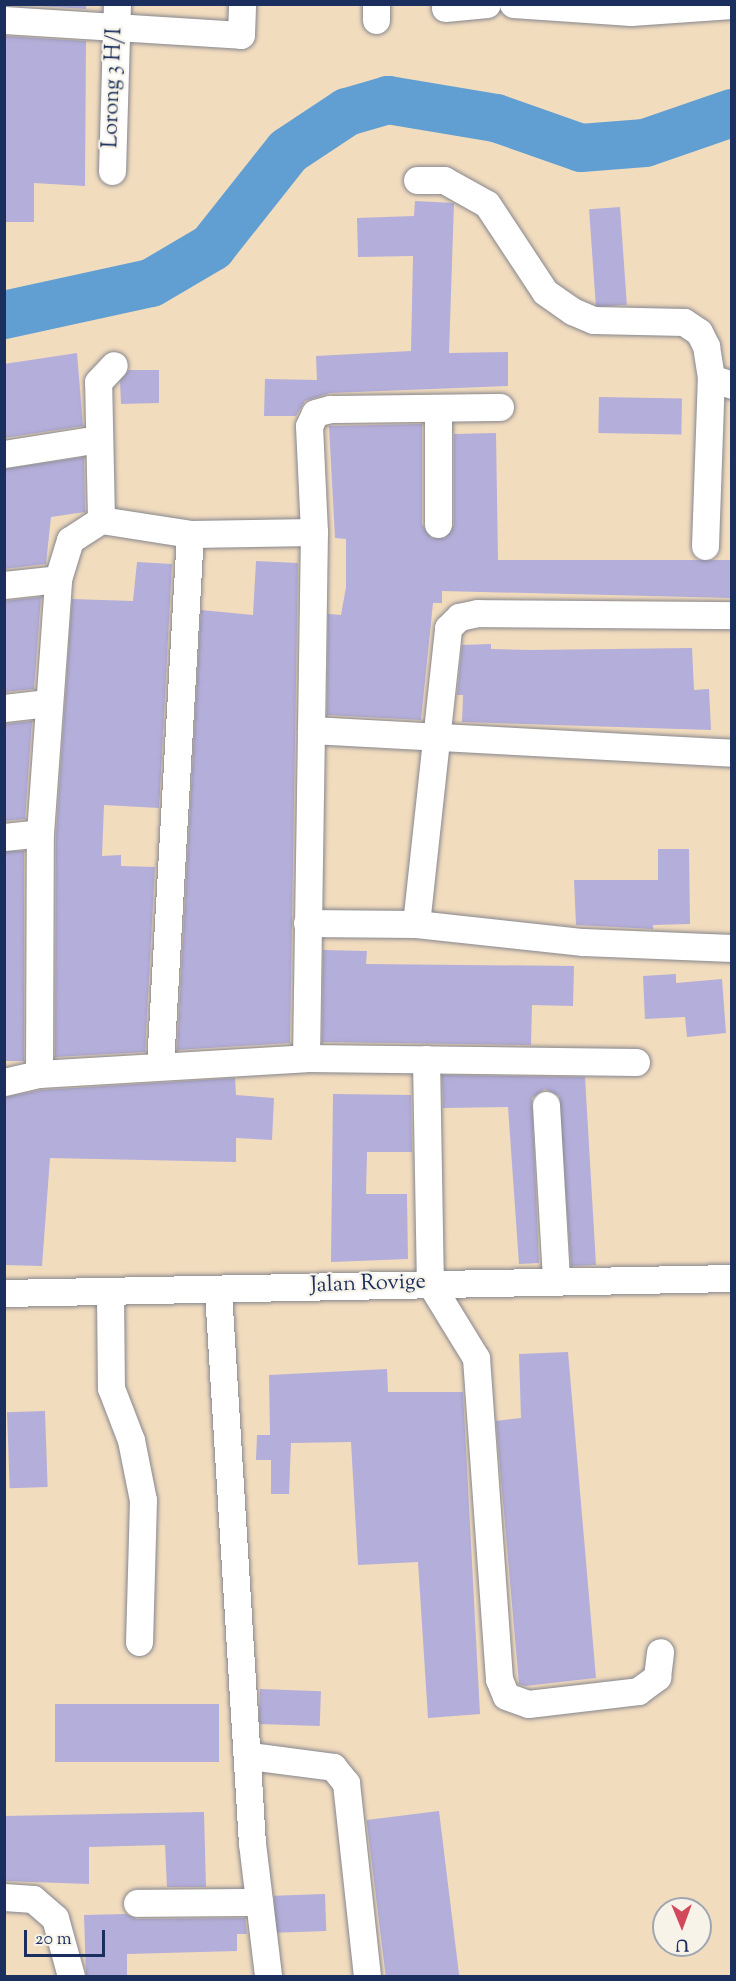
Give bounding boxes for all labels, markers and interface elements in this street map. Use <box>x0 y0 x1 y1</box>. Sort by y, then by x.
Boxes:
street label: Lorong 3 H/I <box>99 27 129 149</box>
street label: Jalan Rovige <box>310 1270 426 1300</box>
north arrow <box>652 1897 712 1957</box>
scale bar <box>27 1918 108 1956</box>
text: 20 m <box>35 1927 72 1953</box>
text: U <box>676 1932 689 1955</box>

